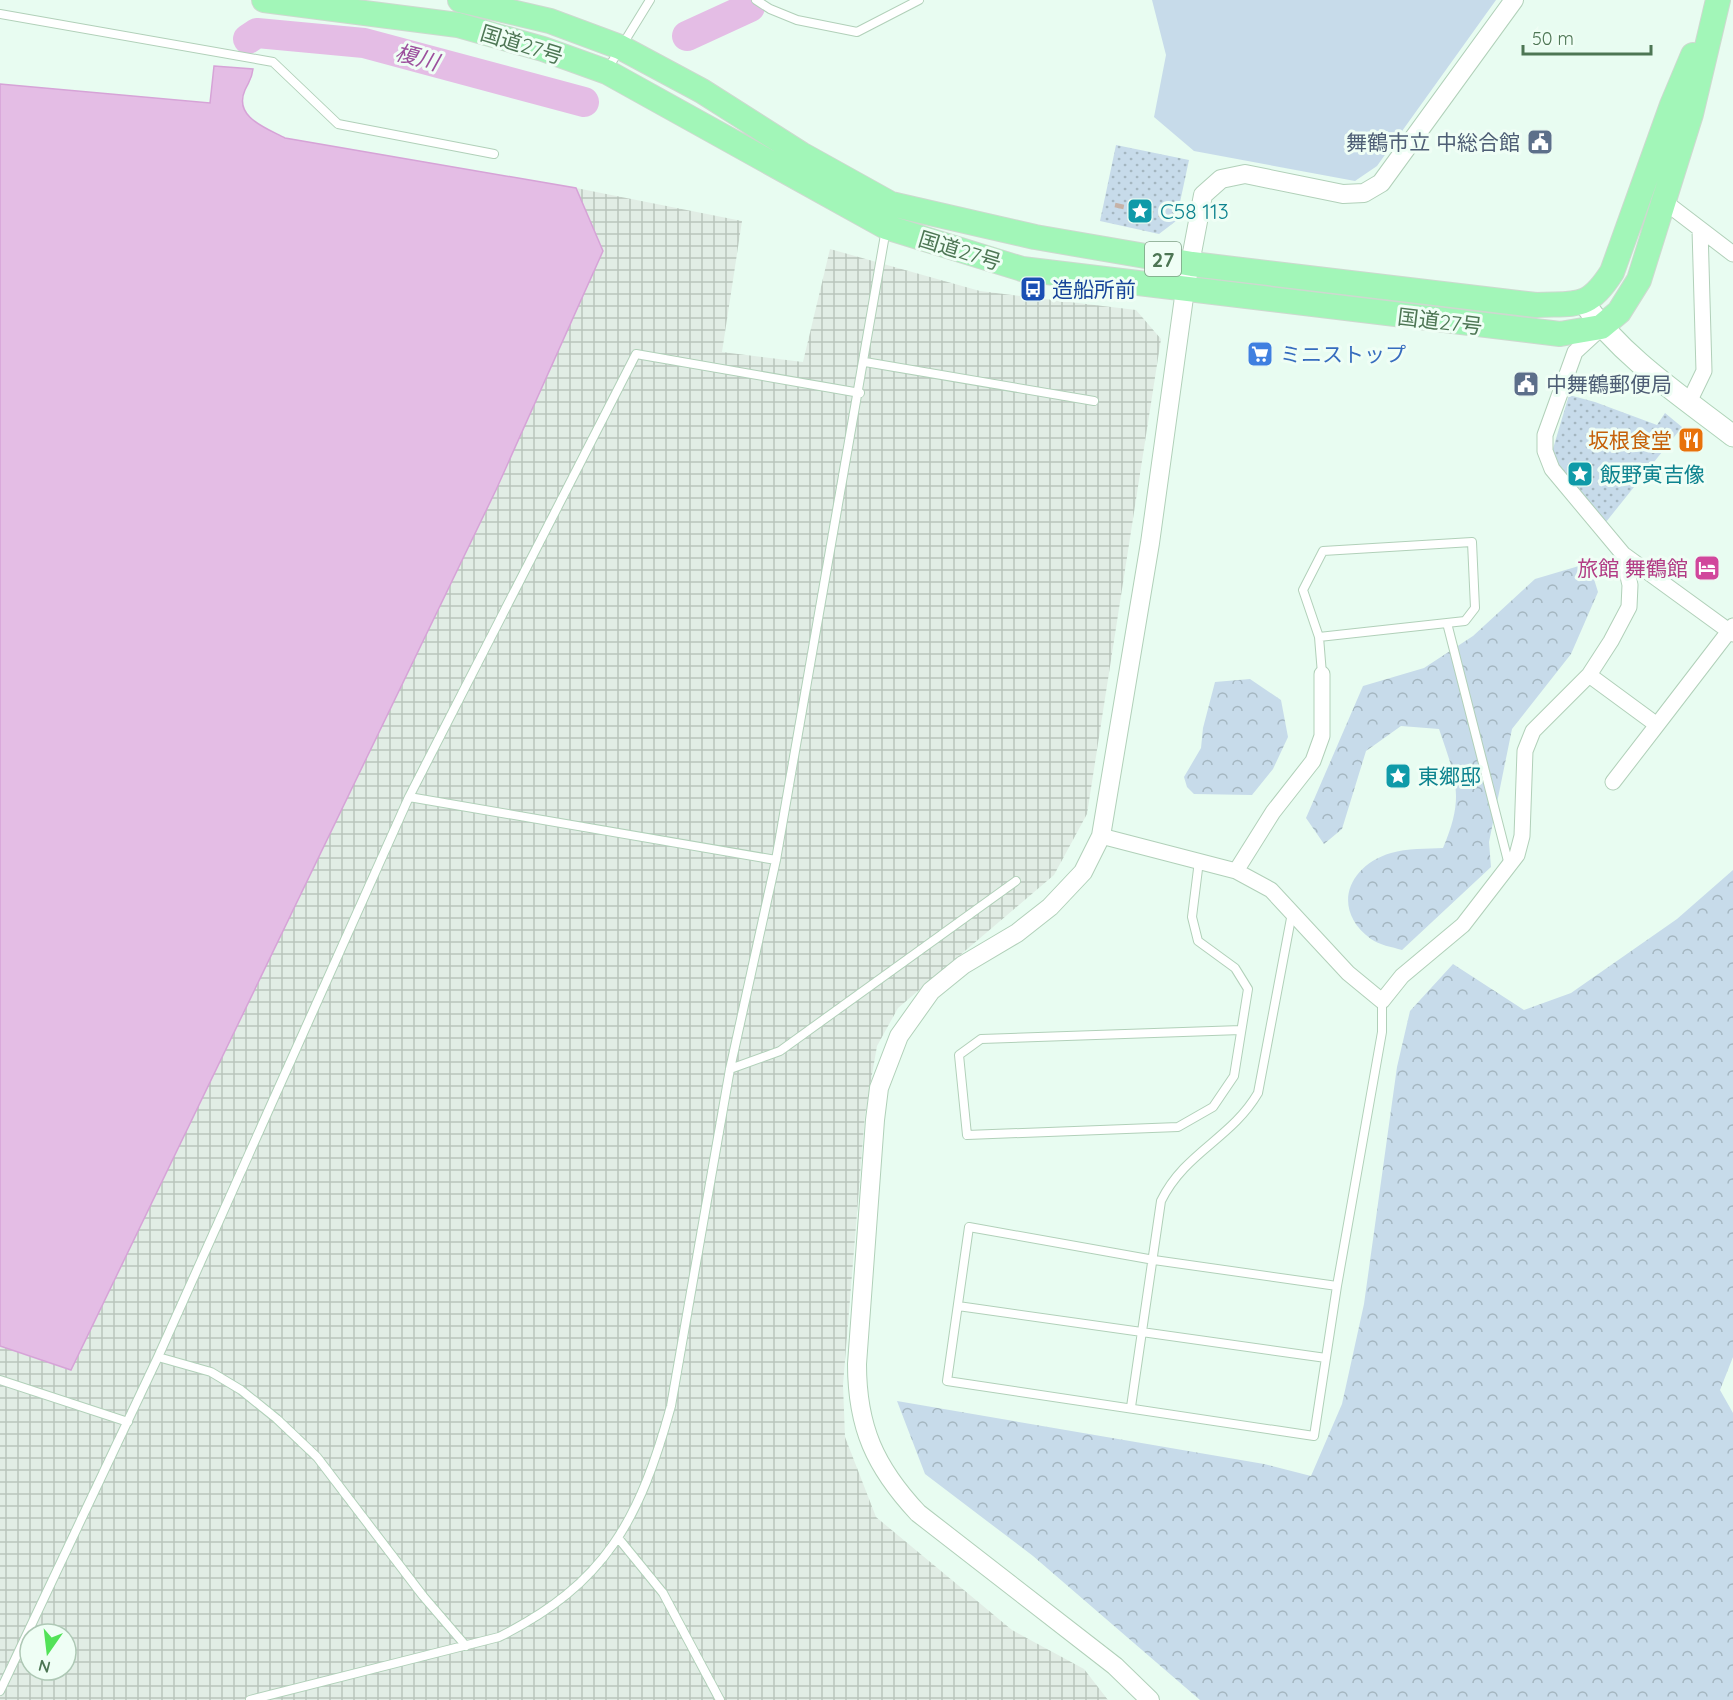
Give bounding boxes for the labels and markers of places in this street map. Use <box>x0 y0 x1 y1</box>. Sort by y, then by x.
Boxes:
public building icon: 舞鶴市立 中総合館 <box>1525 127 1555 157</box>
place label: 舞鶴市立 中総合館 <box>1346 129 1520 155</box>
place icon: C58 113 <box>1125 196 1155 226</box>
place label: C58 113 <box>1160 198 1229 224</box>
bus stop icon: 造船所前 <box>1018 274 1048 304</box>
place label: 造船所前 <box>1052 276 1136 302</box>
supermarket icon: ミニストップ <box>1245 339 1275 369</box>
place label: ミニストップ <box>1280 341 1406 367</box>
public building icon: 中舞鶴郵便局 <box>1511 369 1541 399</box>
place label: 中舞鶴郵便局 <box>1546 371 1672 397</box>
restaurant icon: 坂根食堂 <box>1676 425 1706 455</box>
place label: 坂根食堂 <box>1588 427 1672 453</box>
place icon: 飯野寅吉像 <box>1565 459 1595 489</box>
place label: 飯野寅吉像 <box>1600 461 1705 487</box>
hotel icon: 旅館 舞鶴館 <box>1692 553 1722 583</box>
place label: 旅館 舞鶴館 <box>1577 555 1688 581</box>
place icon: 東郷邸 <box>1383 761 1413 791</box>
place label: 東郷邸 <box>1418 763 1481 789</box>

